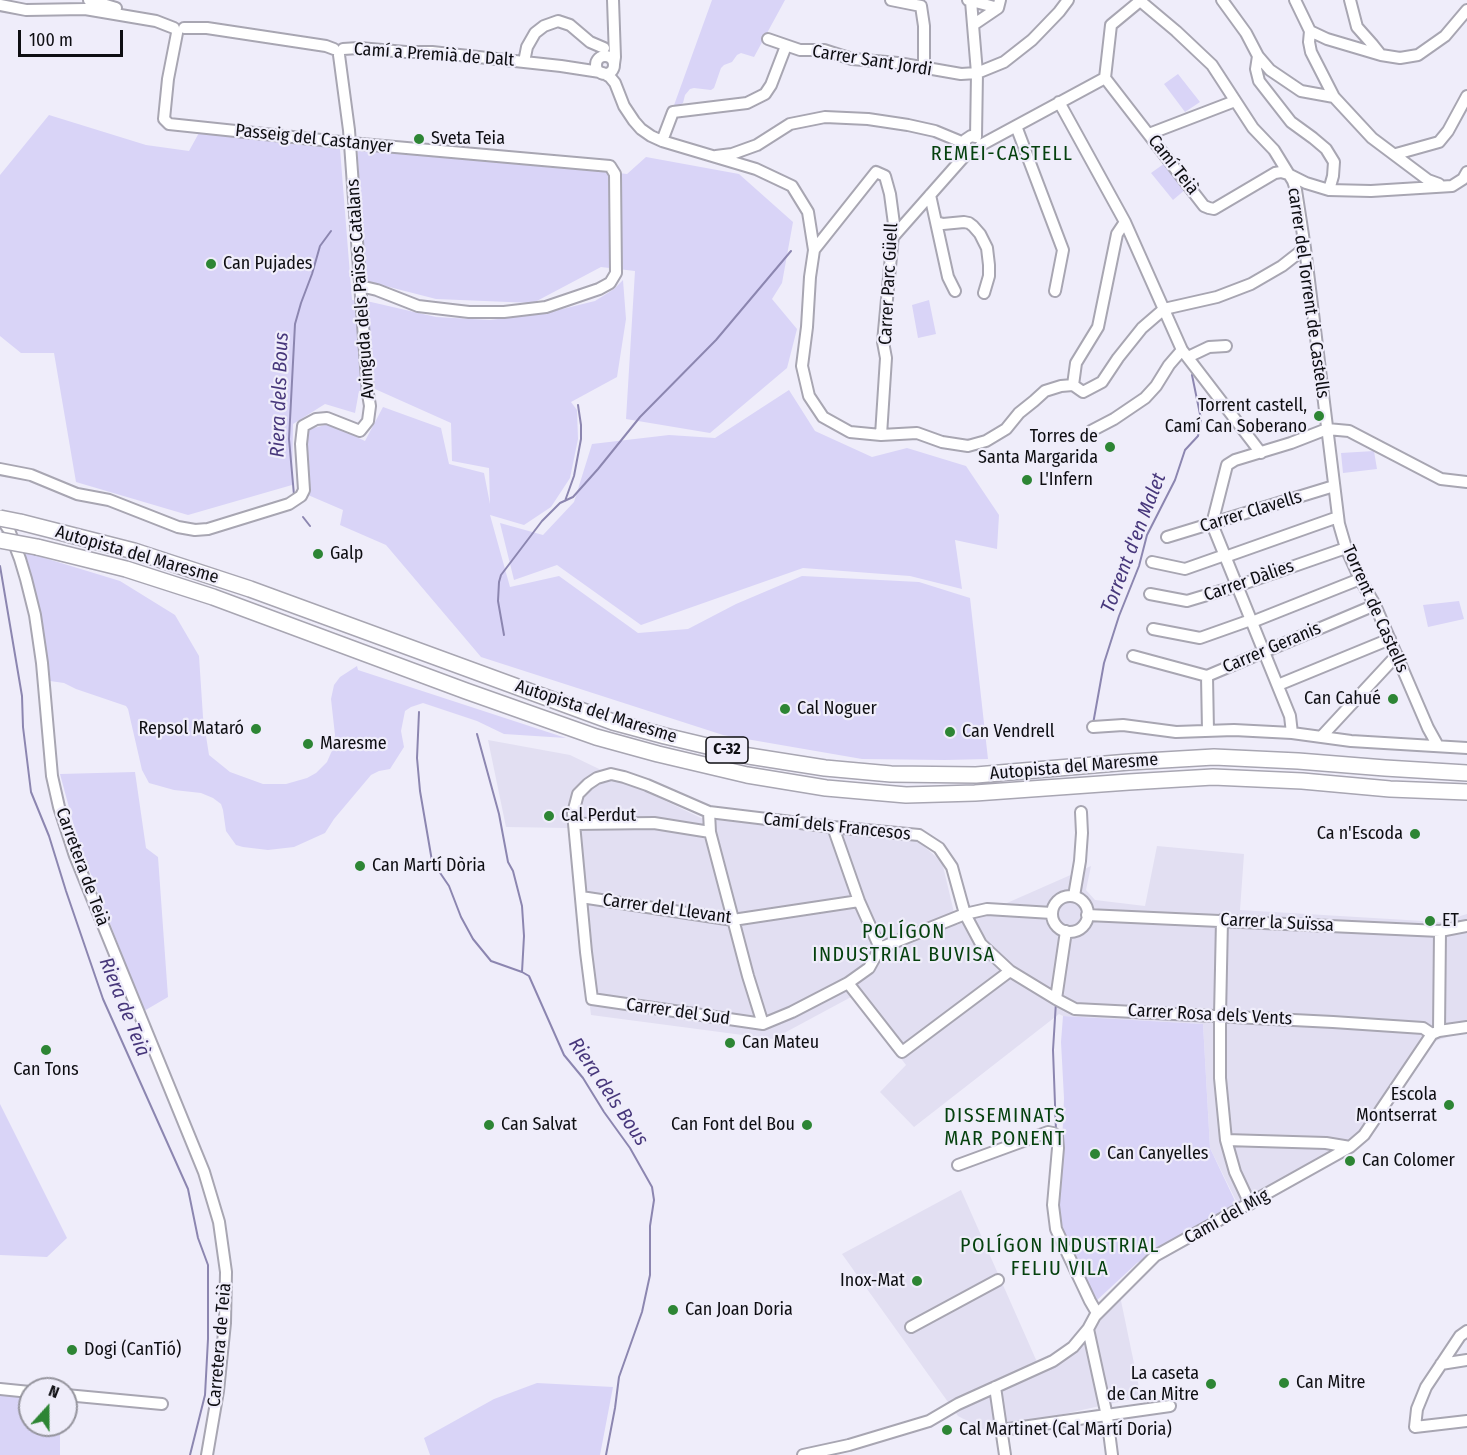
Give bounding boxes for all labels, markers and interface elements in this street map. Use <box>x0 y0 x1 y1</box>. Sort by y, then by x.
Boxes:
scale bar <box>21 18 126 56</box>
text: 100 m <box>29 29 73 51</box>
street label: Camí a Premià de Dalt <box>353 39 515 71</box>
street label: Carrer Sant Jordi <box>811 41 933 81</box>
street label: Passeig del Castanyer <box>234 120 394 158</box>
place label: Sveta Teia <box>431 128 505 150</box>
street label: Camí Teià <box>1143 131 1203 199</box>
marker: Sveta Teia <box>412 132 426 146</box>
district label: REMEI-CASTELL <box>931 142 1073 166</box>
street label: Avinguda dels Països Catalans <box>343 178 379 400</box>
street label: carrer del Torrent de Castells <box>1283 186 1333 400</box>
street label: Carrer Parc Güell <box>875 222 903 346</box>
place label: Can Pujades <box>223 253 312 275</box>
marker: Can Pujades <box>204 257 218 271</box>
water label: Riera dels Bous <box>266 332 294 458</box>
place label: Torrent castell, Camí Can Soberano <box>1165 395 1307 438</box>
marker: Torrent castell, Camí Can Soberano <box>1312 409 1326 423</box>
place label: Torres de Santa Margarida <box>978 426 1098 468</box>
marker: Torres de Santa Margarida <box>1103 440 1117 454</box>
place label: L'Infern <box>1039 469 1093 491</box>
water label: Torrent d'en Malet <box>1096 470 1172 616</box>
marker: L'Infern <box>1020 473 1034 487</box>
street label: Carrer Clavells <box>1197 486 1305 538</box>
street label: Autopista del Maresme <box>53 521 221 589</box>
street label: Torrent de Castells <box>1337 542 1413 676</box>
place label: Galp <box>330 543 363 565</box>
marker: Galp <box>311 547 325 561</box>
street label: Carrer Dàlies <box>1201 555 1297 607</box>
street label: Carrer Geranis <box>1220 618 1324 678</box>
street label: Autopista del Maresme <box>512 676 680 748</box>
place label: Can Cahué <box>1304 688 1381 710</box>
marker: Can Cahué <box>1386 692 1400 706</box>
place label: Cal Noguer <box>797 698 877 720</box>
marker: Cal Noguer <box>778 702 792 716</box>
place label: Repsol Mataró <box>138 718 244 740</box>
place label: Can Vendrell <box>962 721 1054 743</box>
marker: Repsol Mataró <box>249 722 263 736</box>
marker: Can Vendrell <box>943 725 957 739</box>
place label: Maresme <box>320 733 387 755</box>
marker: Maresme <box>301 737 315 751</box>
road number: C-32 <box>706 737 748 763</box>
street label: Autopista del Maresme <box>989 749 1159 785</box>
street label: Carretera de Teià <box>51 805 113 929</box>
place label: Cal Perdut <box>561 805 636 827</box>
marker: Cal Perdut <box>542 809 556 823</box>
street label: Camí dels Francesos <box>762 809 912 845</box>
place label: Ca n'Escoda <box>1317 823 1403 845</box>
marker: Ca n'Escoda <box>1408 827 1422 841</box>
place label: Can Martí Dòria <box>372 855 486 877</box>
marker: Can Martí Dòria <box>353 859 367 873</box>
street label: Carrer del Llevant <box>601 889 733 929</box>
street label: Carrer la Suïssa <box>1220 909 1334 937</box>
place label: ET <box>1442 910 1459 932</box>
marker: ET <box>1423 914 1437 928</box>
district label: POLÍGON INDUSTRIAL BUVISA <box>812 920 996 967</box>
water label: Riera de Teià <box>93 954 155 1060</box>
street label: Carrer del Sud <box>625 994 731 1030</box>
street label: Carrer Rosa dels Vents <box>1127 1000 1293 1030</box>
place label: Can Mateu <box>742 1032 819 1054</box>
water label: Riera dels Bous <box>563 1033 653 1151</box>
marker: Can Mateu <box>723 1036 737 1050</box>
marker: Can Tons <box>39 1043 53 1057</box>
place label: Can Tons <box>13 1059 79 1081</box>
place label: Escola Montserrat <box>1356 1084 1437 1126</box>
marker: Escola Montserrat <box>1442 1098 1456 1112</box>
district label: DISSEMINATS MAR PONENT <box>944 1104 1066 1151</box>
place label: Can Salvat <box>501 1114 577 1136</box>
place label: Can Font del Bou <box>671 1114 795 1136</box>
marker: Can Salvat <box>482 1118 496 1132</box>
marker: Can Font del Bou <box>800 1118 814 1132</box>
place label: Can Canyelles <box>1107 1143 1208 1165</box>
marker: Can Canyelles <box>1088 1147 1102 1161</box>
place label: Can Colomer <box>1362 1150 1455 1172</box>
marker: Can Colomer <box>1343 1154 1357 1168</box>
street label: Camí del Mig <box>1181 1185 1273 1249</box>
district label: POLÍGON INDUSTRIAL FELIU VILA <box>960 1234 1160 1281</box>
place label: Inox-Mat <box>840 1270 905 1292</box>
marker: Inox-Mat <box>910 1274 924 1288</box>
street label: Carretera de Teià <box>204 1282 236 1408</box>
place label: Can Joan Doria <box>685 1299 793 1321</box>
marker: Can Joan Doria <box>666 1303 680 1317</box>
place label: Dogi (CanTió) <box>84 1339 181 1361</box>
marker: Dogi (CanTió) <box>65 1343 79 1357</box>
place label: La caseta de Can Mitre <box>1107 1363 1199 1406</box>
place label: Can Mitre <box>1296 1372 1365 1394</box>
marker: Can Mitre <box>1277 1376 1291 1390</box>
north arrow <box>18 1377 78 1437</box>
marker: La caseta de Can Mitre <box>1204 1377 1218 1391</box>
text: N <box>46 1381 62 1402</box>
place label: Cal Martinet (Cal Martí Doria) <box>959 1419 1172 1441</box>
marker: Cal Martinet (Cal Martí Doria) <box>940 1423 954 1437</box>

